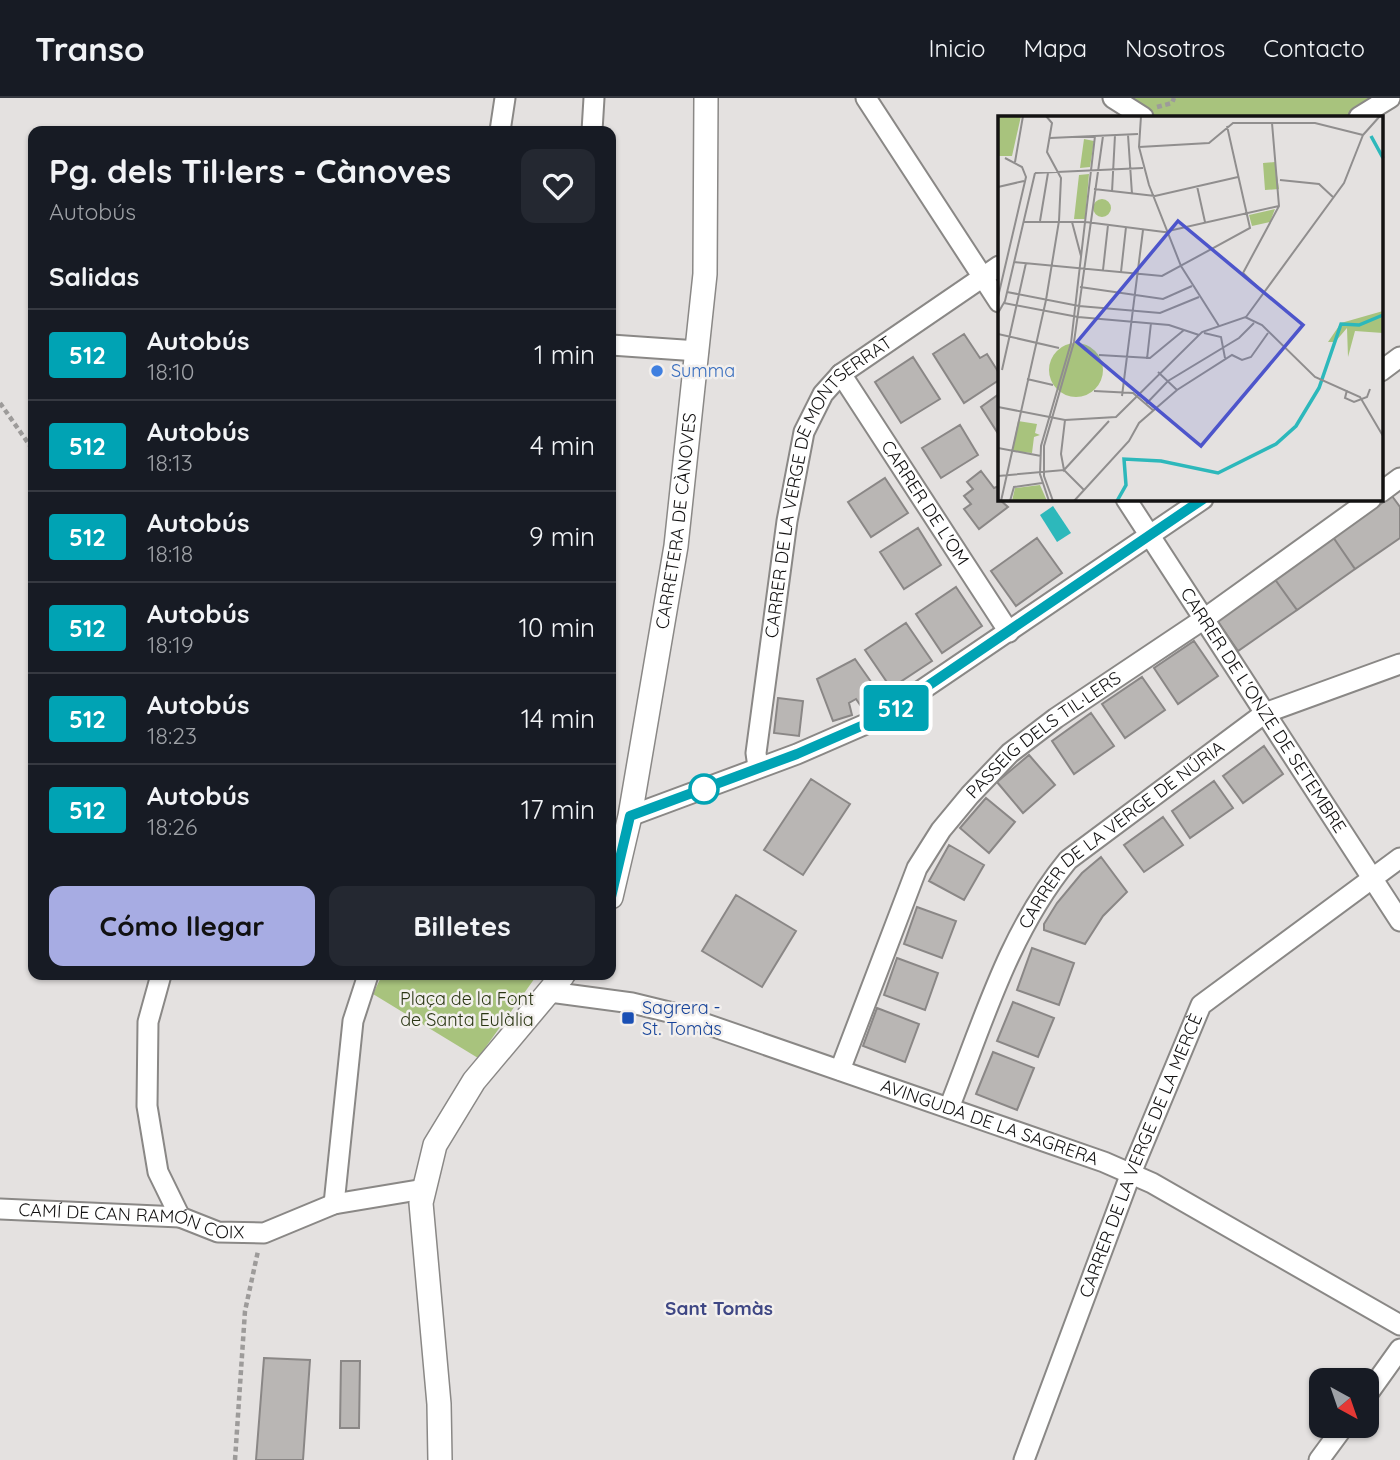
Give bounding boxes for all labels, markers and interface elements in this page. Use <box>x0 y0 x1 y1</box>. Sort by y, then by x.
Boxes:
text: Transo <box>35 28 145 69</box>
text: Inicio <box>928 33 986 63</box>
text: Mapa <box>1024 33 1087 63</box>
text: Nosotros <box>1125 33 1225 63</box>
text: Contacto <box>1263 33 1365 63</box>
inset map <box>998 116 1382 500</box>
button: heart <box>521 149 595 223</box>
text: Pg. dels Til·lers - Cànoves <box>49 150 451 191</box>
text: Autobús <box>49 197 136 226</box>
text: Salidas <box>49 260 139 293</box>
text: Autobús <box>147 324 249 357</box>
street label: CARRER DE LA VERGE DE MONTSERRAT <box>759 330 897 639</box>
text: 1 min <box>534 338 595 371</box>
text: 512 <box>69 340 106 370</box>
text: 18:10 <box>147 357 194 386</box>
place label: Summa <box>671 359 735 382</box>
marker: Summa <box>649 363 665 379</box>
street label: CARRETERA DE CÀNOVES <box>650 412 701 631</box>
text: Autobús <box>147 415 249 448</box>
text: 4 min <box>530 429 595 462</box>
text: 512 <box>69 431 106 461</box>
street label: CARRER DE L'OM <box>876 436 975 570</box>
text: 18:13 <box>147 448 193 477</box>
text: Autobús <box>147 506 249 539</box>
text: 9 min <box>529 520 595 553</box>
text: 512 <box>69 522 106 552</box>
text: 18:18 <box>147 539 193 568</box>
street label: CARRER DE L'ONZE DE SETEMBRE <box>1176 583 1352 837</box>
text: Autobús <box>147 597 249 630</box>
text: 10 min <box>519 611 595 644</box>
text: 512 <box>69 613 106 643</box>
text: 18:19 <box>147 630 194 659</box>
street label: PASSEIG DELS TIL·LERS <box>961 666 1125 803</box>
line badge: 512 <box>856 685 936 731</box>
text: Autobús <box>147 688 249 721</box>
text: 512 <box>878 693 914 723</box>
text: 14 min <box>521 702 595 735</box>
text: 512 <box>69 704 106 734</box>
text: 18:23 <box>147 721 197 750</box>
street label: CARRER DE LA VERGE DE NÚRIA <box>1013 735 1229 933</box>
unlabelled marker <box>689 774 719 804</box>
text: Autobús <box>147 779 249 812</box>
text: 17 min <box>521 793 595 826</box>
text: 512 <box>69 795 106 825</box>
text: 18:26 <box>147 812 197 841</box>
button: Cómo llegar <box>49 886 315 966</box>
button: Billetes <box>329 886 595 966</box>
park label: Plaça de la Font de Santa Eulàlia <box>400 987 534 1031</box>
place label: Sagrera - St. Tomàs <box>642 996 722 1040</box>
marker: Sagrera - St. Tomàs <box>620 1010 636 1026</box>
street label: CARRER DE LA VERGE DE LA MERCÈ <box>1074 1010 1207 1301</box>
street label: AVINGUDA DE LA SAGRERA <box>878 1074 1102 1170</box>
street label: CAMÍ DE CAN RAMÓN COIX <box>18 1198 245 1244</box>
district label: Sant Tomàs <box>665 1296 773 1320</box>
north arrow <box>1309 1368 1379 1438</box>
map controls <box>1309 1368 1379 1438</box>

